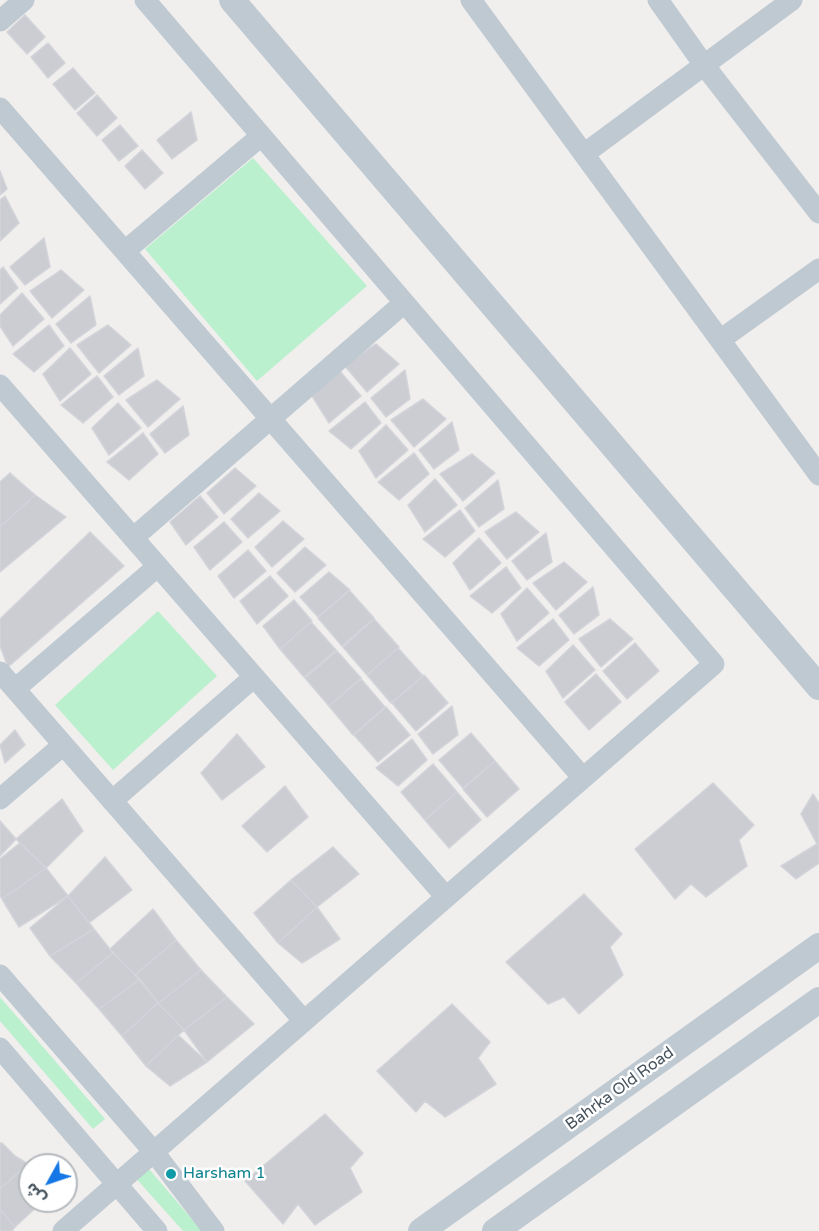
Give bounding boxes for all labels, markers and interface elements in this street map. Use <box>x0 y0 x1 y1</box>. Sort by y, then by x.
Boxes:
street label: Bahrka Old Road <box>562 1043 678 1135</box>
north arrow <box>18 1153 78 1213</box>
place label: Harsham 1 <box>183 1164 266 1184</box>
marker: Harsham 1 <box>164 1167 178 1181</box>
text: ش <box>21 1178 50 1208</box>

